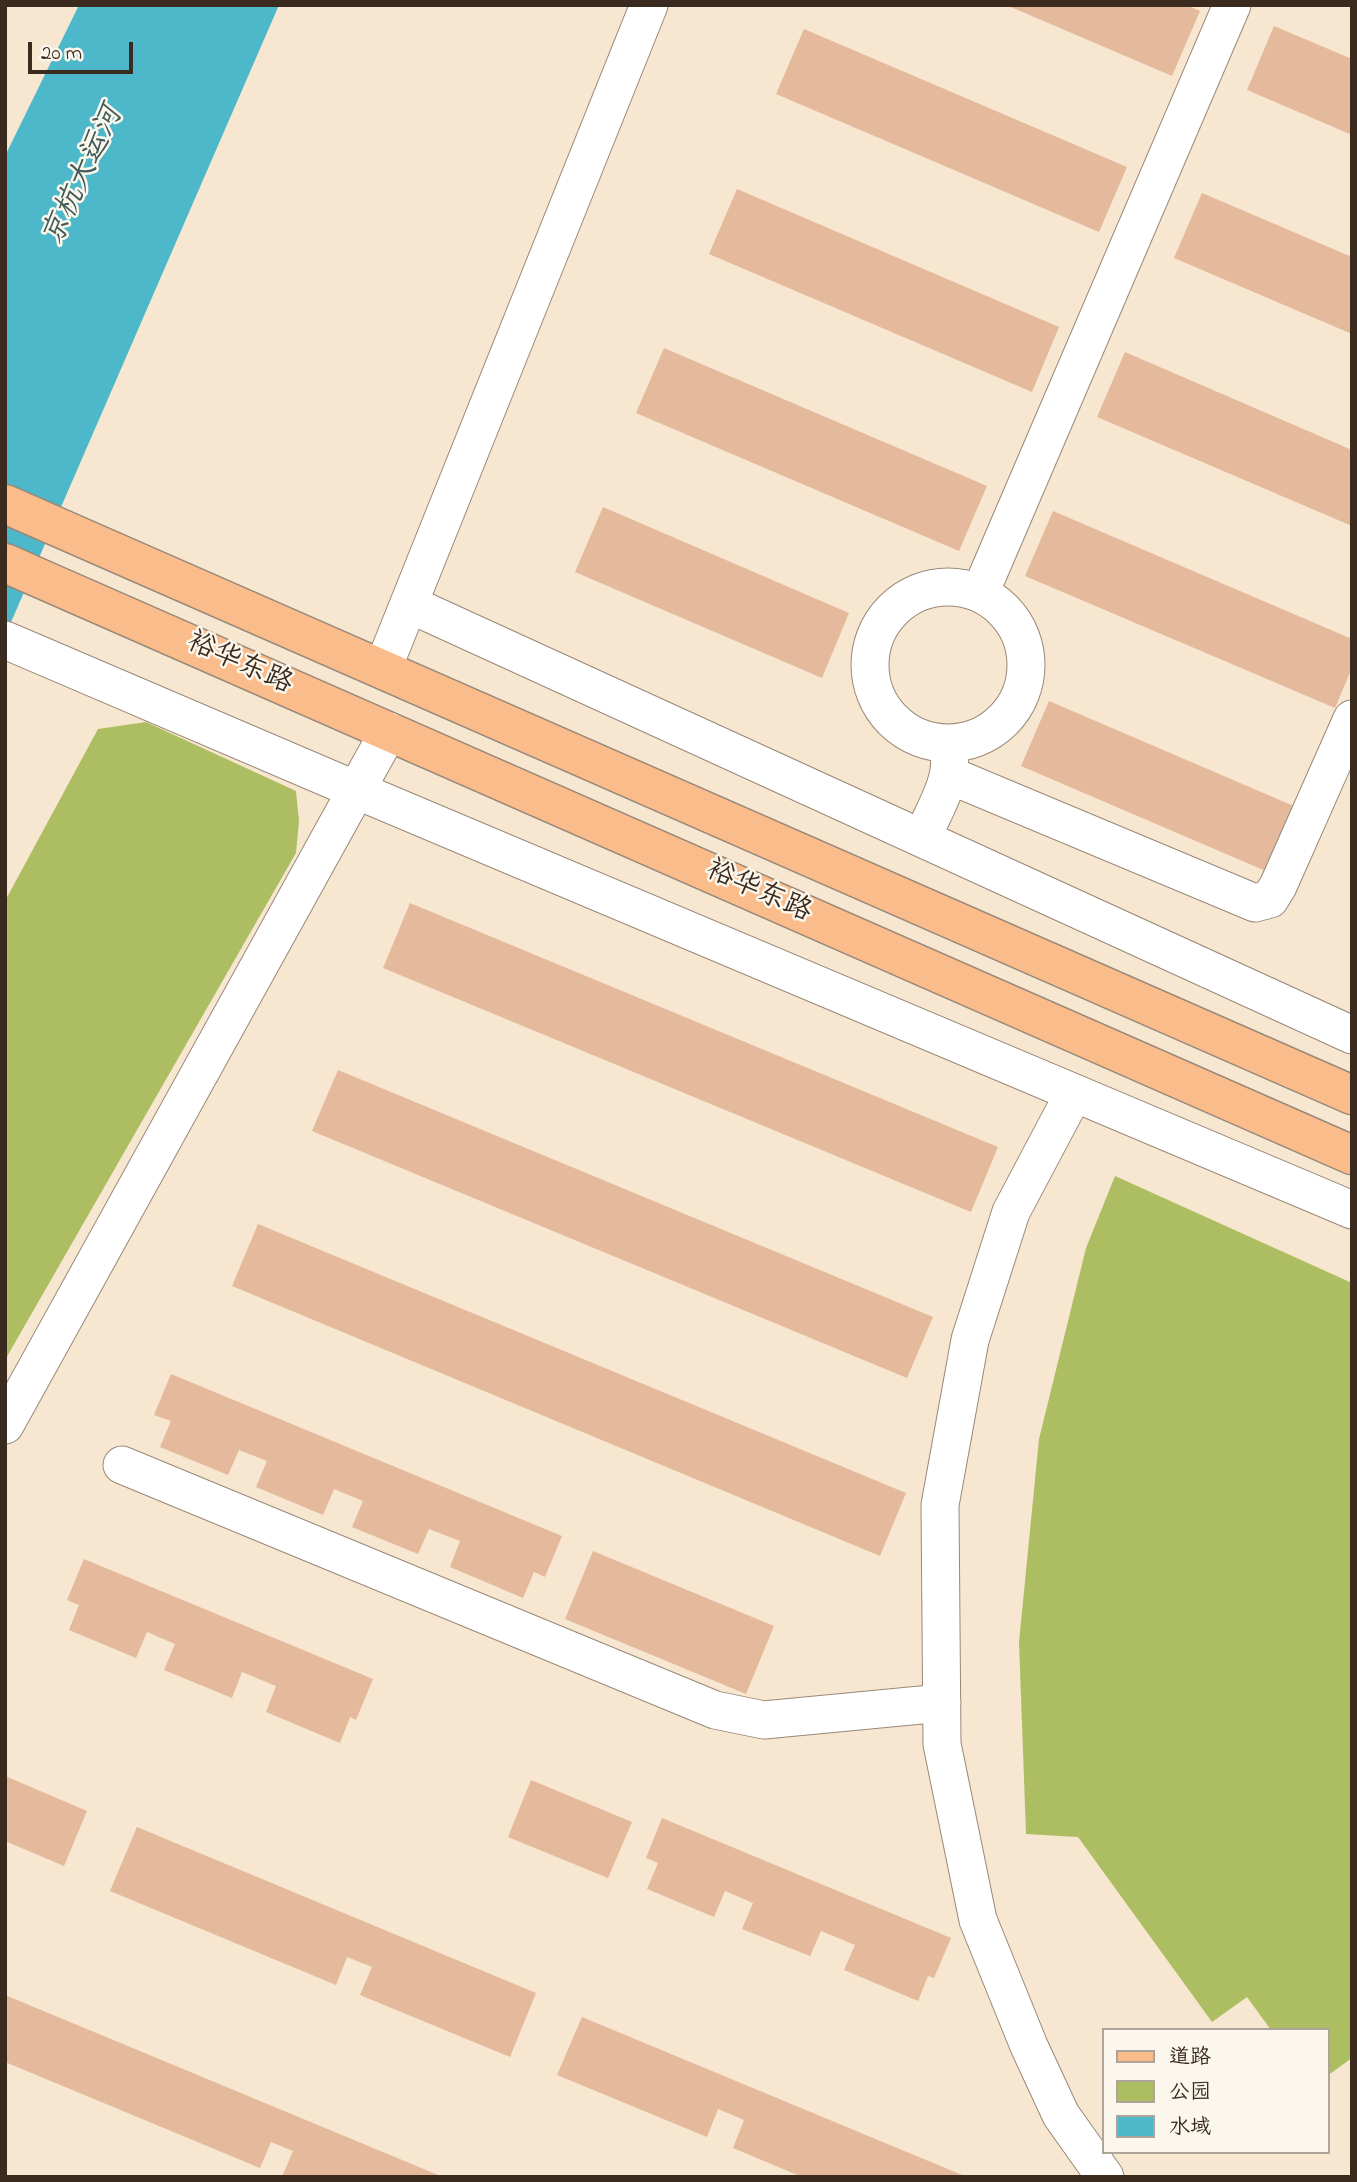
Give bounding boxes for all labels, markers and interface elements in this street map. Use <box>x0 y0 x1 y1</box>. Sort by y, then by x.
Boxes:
scale bar <box>32 28 136 72</box>
text: 20 m <box>41 39 82 69</box>
water label: 京杭大运河 <box>37 101 133 253</box>
street label: 裕华东路 <box>181 627 297 703</box>
street label: 裕华东路 <box>700 855 816 931</box>
legend <box>1102 2028 1329 2154</box>
text: 道路 <box>1169 2043 1211 2073</box>
text: 公园 <box>1169 2078 1211 2108</box>
text: 水域 <box>1169 2113 1211 2143</box>

